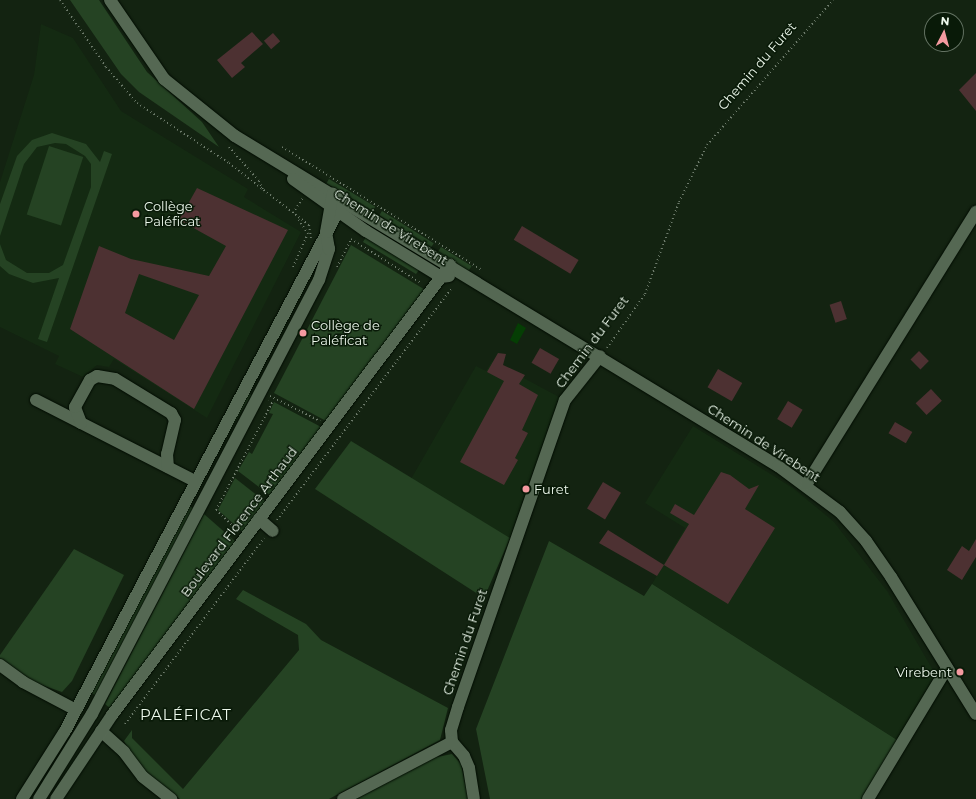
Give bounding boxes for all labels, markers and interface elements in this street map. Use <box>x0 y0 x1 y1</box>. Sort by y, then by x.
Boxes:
north arrow <box>924 12 964 52</box>
text: N <box>940 14 950 28</box>
street label: Chemin du Furet <box>715 19 799 113</box>
street label: Chemin de Virebent <box>331 186 451 268</box>
place label: Collège Paléficat <box>144 199 200 230</box>
marker: Collège Paléficat <box>131 209 141 219</box>
street label: Chemin du Furet <box>552 293 632 391</box>
place label: Collège de Paléficat <box>311 318 380 349</box>
marker: Collège de Paléficat <box>298 328 308 338</box>
street label: Chemin de Virebent <box>705 401 823 485</box>
street label: Boulevard Florence Arthaud <box>178 444 300 600</box>
place label: Furet <box>534 481 569 497</box>
marker: Furet <box>521 484 531 494</box>
street label: Chemin du Furet <box>440 587 490 697</box>
place label: Virebent <box>896 664 952 680</box>
marker: Virebent <box>955 667 965 677</box>
district label: PALÉFICAT <box>140 706 232 724</box>

